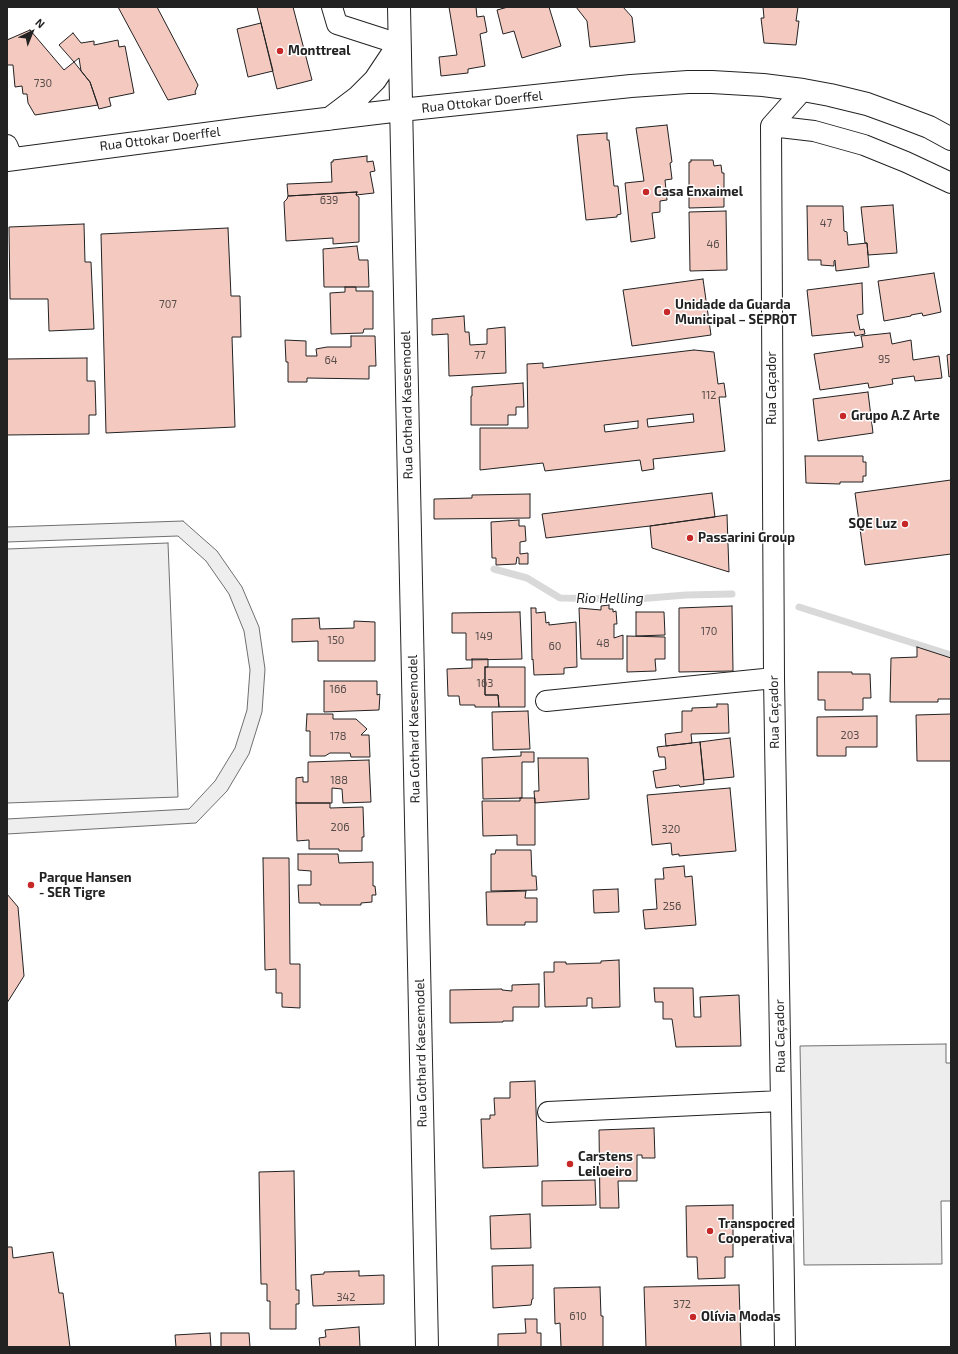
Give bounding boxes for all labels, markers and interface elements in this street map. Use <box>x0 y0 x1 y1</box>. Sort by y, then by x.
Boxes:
north arrow <box>12 12 52 52</box>
text: N <box>33 15 48 30</box>
place label: Monttreal <box>288 43 350 59</box>
marker: Monttreal <box>275 46 285 56</box>
house number: 730 <box>34 76 52 90</box>
street label: Rua Ottokar Doerffel <box>421 88 543 116</box>
street label: Rua Ottokar Doerffel <box>99 124 221 154</box>
place label: Casa Enxaimel <box>654 184 743 200</box>
marker: Casa Enxaimel <box>641 187 651 197</box>
house number: 639 <box>320 193 338 207</box>
house number: 47 <box>820 216 832 230</box>
house number: 46 <box>706 237 720 251</box>
house number: 707 <box>159 297 177 311</box>
place label: Unidade da Guarda Municipal – SEPROT <box>675 297 797 328</box>
marker: Unidade da Guarda Municipal – SEPROT <box>662 307 672 317</box>
street label: Rua Gothard Kaesemodel <box>398 331 416 479</box>
house number: 77 <box>474 348 486 362</box>
street label: Rua Caçador <box>764 351 780 425</box>
house number: 95 <box>878 352 890 366</box>
house number: 64 <box>324 353 338 367</box>
house number: 112 <box>702 388 716 402</box>
place label: Grupo A.Z Arte <box>851 408 940 424</box>
marker: Grupo A.Z Arte <box>838 411 848 421</box>
place label: SQE Luz <box>849 516 897 532</box>
marker: SQE Luz <box>900 519 910 529</box>
place label: Passarini Group <box>698 530 795 546</box>
marker: Passarini Group <box>685 533 695 543</box>
water label: Rio Helling <box>576 590 644 606</box>
house number: 170 <box>701 624 717 638</box>
house number: 149 <box>475 629 493 643</box>
house number: 150 <box>328 633 344 647</box>
house number: 48 <box>596 636 610 650</box>
house number: 60 <box>549 639 561 653</box>
street label: Rua Gothard Kaesemodel <box>405 655 423 803</box>
street label: Rua Caçador <box>766 675 782 749</box>
house number: 163 <box>477 676 493 690</box>
house number: 166 <box>330 682 346 696</box>
house number: 203 <box>841 728 859 742</box>
house number: 178 <box>330 729 346 743</box>
house number: 188 <box>330 773 348 787</box>
house number: 206 <box>330 820 350 834</box>
house number: 320 <box>662 822 680 836</box>
place label: Parque Hansen - SER Tigre <box>39 870 132 901</box>
marker: Parque Hansen - SER Tigre <box>26 880 36 890</box>
house number: 256 <box>663 899 681 913</box>
street label: Rua Gothard Kaesemodel <box>412 979 430 1127</box>
street label: Rua Caçador <box>772 999 788 1073</box>
place label: Carstens Leiloeiro <box>578 1149 633 1180</box>
marker: Carstens Leiloeiro <box>565 1159 575 1169</box>
place label: Transpocred Cooperativa <box>718 1216 795 1247</box>
marker: Transpocred Cooperativa <box>705 1226 715 1236</box>
house number: 342 <box>336 1290 356 1304</box>
house number: 372 <box>673 1297 691 1311</box>
house number: 610 <box>569 1309 587 1323</box>
place label: Olívia Modas <box>701 1309 781 1325</box>
marker: Olívia Modas <box>688 1312 698 1322</box>

